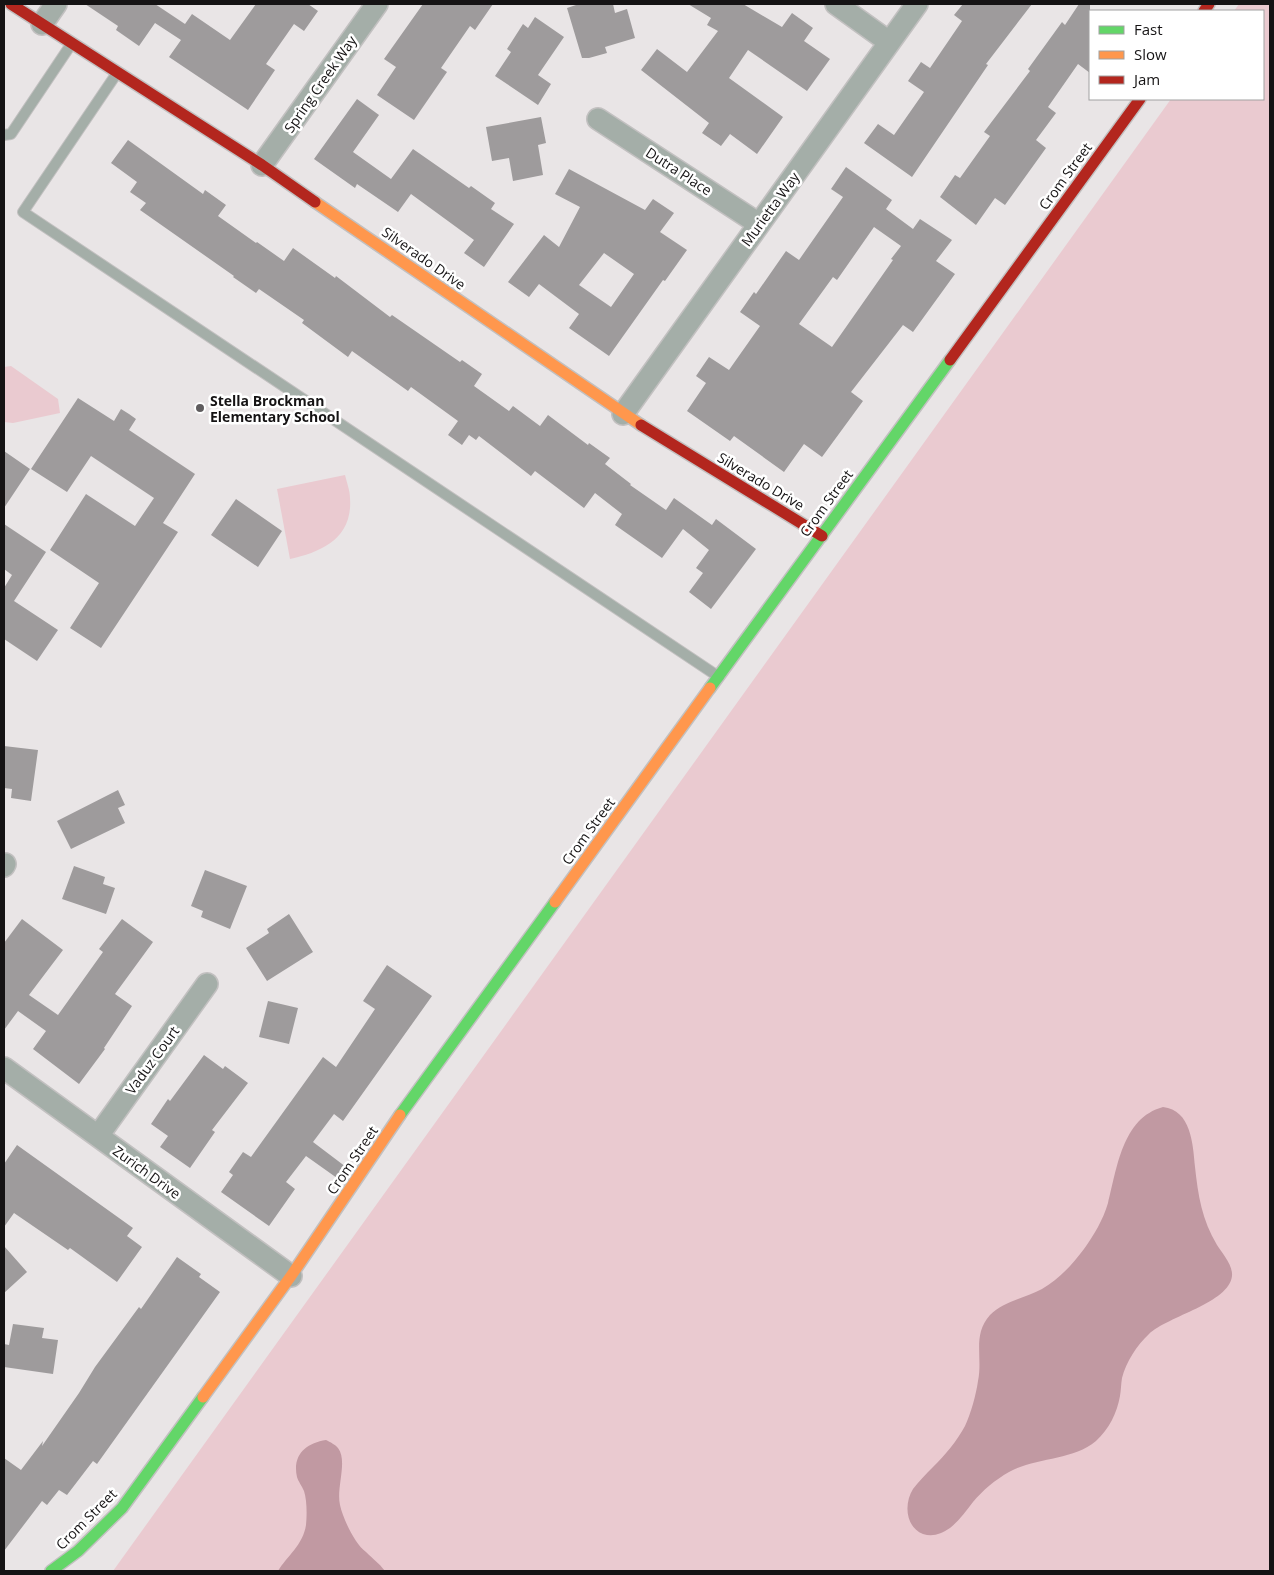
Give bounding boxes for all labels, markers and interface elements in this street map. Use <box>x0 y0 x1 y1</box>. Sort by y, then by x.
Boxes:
legend <box>1089 10 1264 100</box>
text: Fast <box>1134 19 1163 39</box>
street label: Spring Creek Way <box>279 31 361 136</box>
text: Slow <box>1134 44 1167 64</box>
text: Jam <box>1132 69 1160 89</box>
street label: Crom Street <box>1034 139 1096 213</box>
street label: Dutra Place <box>642 143 716 200</box>
street label: Murietta Way <box>737 167 804 250</box>
street label: Silverado Drive <box>378 222 470 294</box>
place label: Stella Brockman Elementary School <box>210 391 340 426</box>
marker: Stella Brockman Elementary School <box>194 402 206 414</box>
street label: Silverado Drive <box>714 448 808 514</box>
street label: Crom Street <box>795 466 857 540</box>
street label: Crom Street <box>557 794 619 868</box>
street label: Vaduz Court <box>121 1022 183 1098</box>
street label: Crom Street <box>322 1122 382 1198</box>
street label: Zurich Drive <box>109 1141 185 1203</box>
street label: Crom Street <box>51 1484 121 1554</box>

